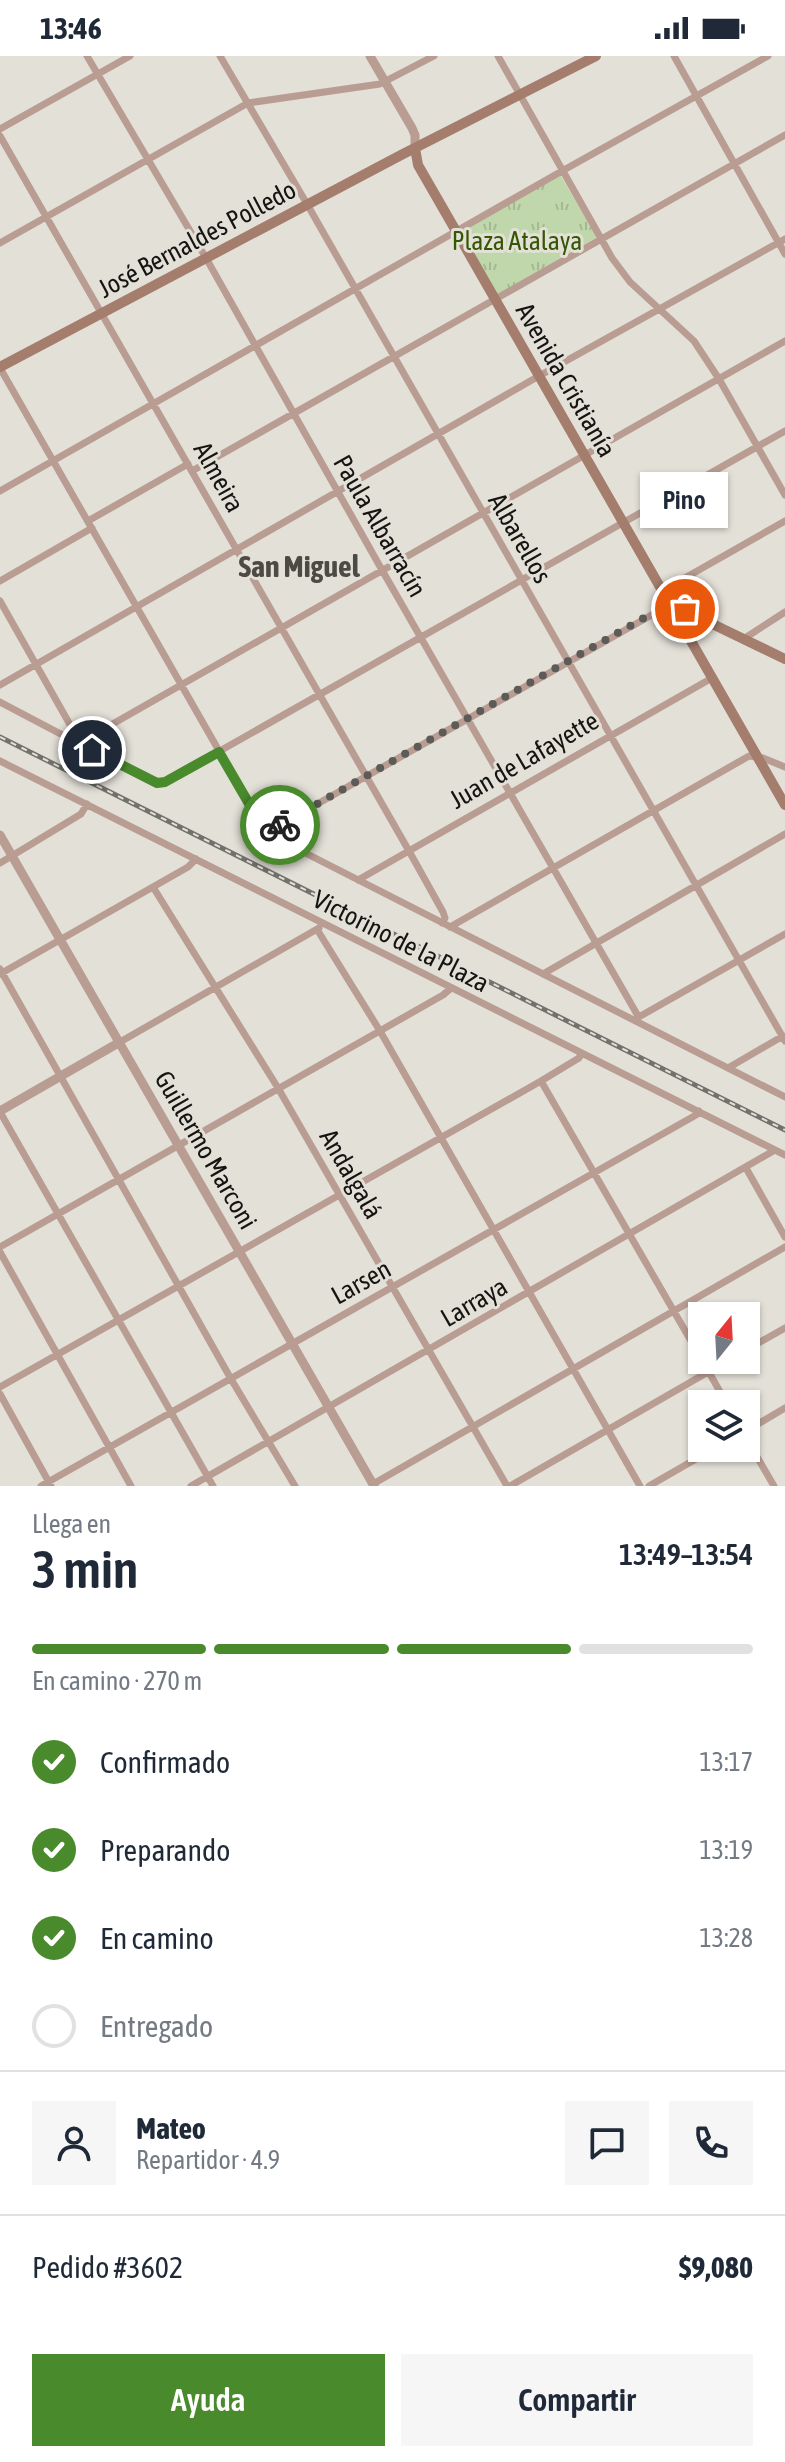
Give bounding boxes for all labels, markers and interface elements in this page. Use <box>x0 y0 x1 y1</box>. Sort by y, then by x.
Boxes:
text: 13:46 <box>40 11 102 45</box>
street label: José Bernaldes Polledo <box>93 174 301 304</box>
park label: Plaza Atalaya <box>452 226 582 256</box>
street label: Avenida Cristianía <box>510 298 622 462</box>
street label: Almeira <box>188 437 250 517</box>
street label: Paula Albarracín <box>327 450 433 602</box>
callout: Pino <box>641 473 729 529</box>
text: Pino <box>662 485 706 515</box>
street label: Albarellos <box>482 488 558 588</box>
district label: San Miguel <box>238 549 361 583</box>
pin <box>651 575 719 643</box>
icon: bag <box>663 587 707 631</box>
street label: Juan de Lafayette <box>444 705 604 815</box>
pin <box>58 716 126 784</box>
icon: home <box>70 728 114 772</box>
courier <box>240 785 320 865</box>
icon: bike <box>258 803 302 847</box>
street label: Victorino de la Plaza <box>308 884 494 998</box>
street label: Guillermo Marconi <box>149 1066 263 1234</box>
street label: Andalgalá <box>314 1124 388 1224</box>
street label: Larsen <box>326 1254 396 1310</box>
street label: Larraya <box>435 1271 513 1333</box>
north arrow <box>688 1302 760 1374</box>
map controls <box>688 1302 760 1462</box>
button: layers <box>688 1390 760 1462</box>
text: Llega en <box>32 1509 111 1539</box>
text: 13:49–13:54 <box>619 1537 753 1571</box>
text: 3 min <box>32 1539 138 1599</box>
text: En camino · 270 m <box>32 1666 202 1696</box>
icon: check <box>32 1740 76 1784</box>
text: Confirmado <box>100 1745 230 1779</box>
text: 13:17 <box>699 1747 753 1777</box>
icon: check <box>32 1828 76 1872</box>
text: Preparando <box>100 1833 230 1867</box>
text: 13:19 <box>699 1835 753 1865</box>
icon: check <box>32 1916 76 1960</box>
text: En camino <box>100 1921 214 1955</box>
text: 13:28 <box>699 1923 753 1953</box>
text: Entregado <box>100 2009 213 2043</box>
button: person <box>32 2101 116 2185</box>
button: chat <box>565 2101 649 2185</box>
button: phone <box>669 2101 753 2185</box>
text: Mateo <box>136 2111 206 2145</box>
text: Repartidor · 4.9 <box>136 2145 280 2175</box>
text: Pedido #3602 <box>32 2250 183 2284</box>
text: $9,080 <box>679 2250 753 2284</box>
button: Ayuda <box>32 2354 385 2446</box>
button: Compartir <box>401 2354 753 2446</box>

